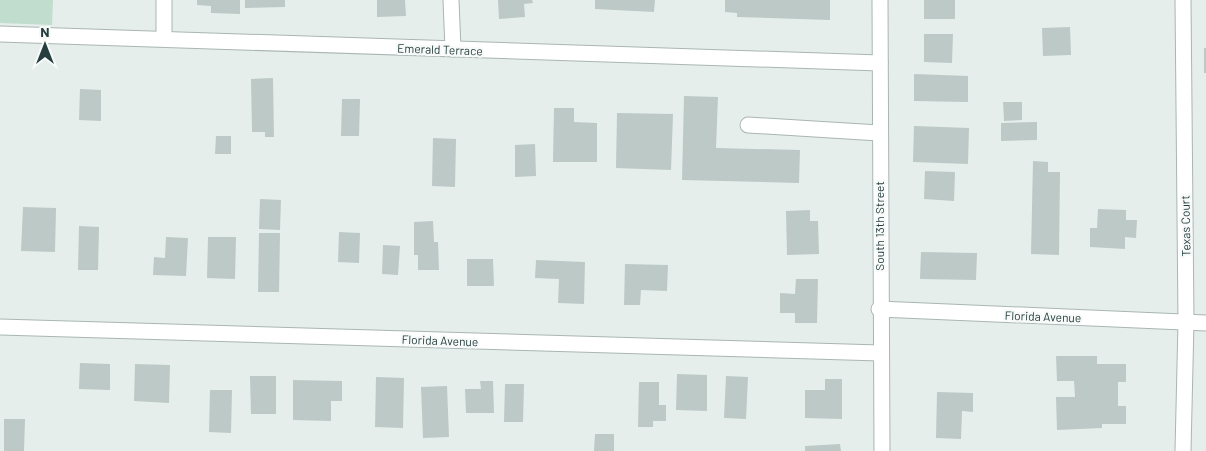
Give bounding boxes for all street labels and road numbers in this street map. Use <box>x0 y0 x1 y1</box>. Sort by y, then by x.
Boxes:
street label: Emerald Terrace <box>397 41 483 57</box>
street label: South 13th Street <box>872 181 886 271</box>
street label: Texas Court <box>1177 195 1193 257</box>
street label: Florida Avenue <box>1004 308 1082 324</box>
street label: Florida Avenue <box>401 332 479 348</box>

